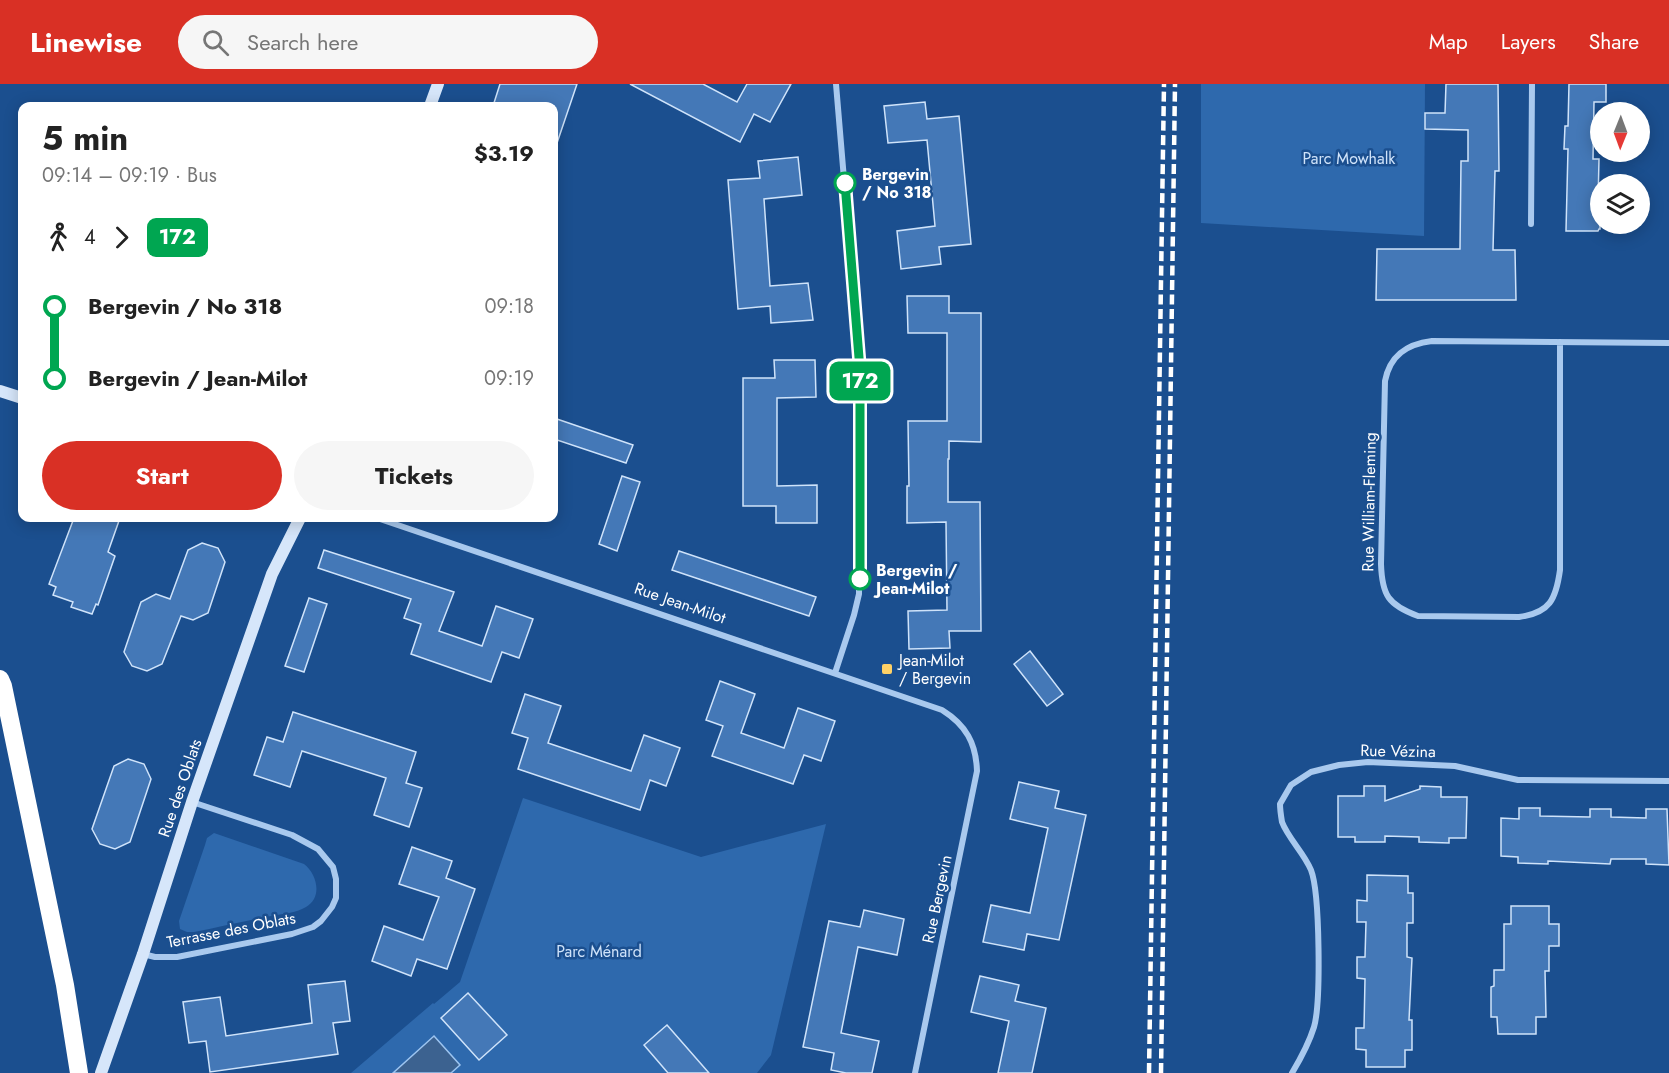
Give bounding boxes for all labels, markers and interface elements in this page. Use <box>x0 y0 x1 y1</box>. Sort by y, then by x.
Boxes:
search box <box>178 15 598 69</box>
text: Linewise <box>30 22 142 63</box>
icon: search <box>199 26 232 59</box>
text: Search here <box>247 26 358 58</box>
text: Map <box>1429 27 1468 57</box>
text: Layers <box>1501 27 1556 57</box>
text: Share <box>1589 27 1639 57</box>
north arrow <box>1590 102 1650 162</box>
map controls <box>1590 102 1650 234</box>
text: 5 min <box>42 115 128 162</box>
text: $3.19 <box>474 137 534 169</box>
park label: Parc Mowhalk <box>1303 147 1396 170</box>
text: 09:14 – 09:19 · Bus <box>42 161 217 190</box>
place label: Bergevin / No 318 <box>862 163 932 204</box>
marker: Bergevin / No 318 <box>834 172 856 194</box>
button: layers <box>1590 174 1650 234</box>
icon: walk <box>42 221 75 254</box>
icon: forward <box>105 221 138 254</box>
text: 172 <box>159 222 196 252</box>
text: 4 <box>84 223 96 252</box>
text: Bergevin / No 318 <box>88 290 282 322</box>
text: 09:18 <box>485 292 534 321</box>
text: Bergevin / Jean-Milot <box>88 362 307 394</box>
line badge: 172 <box>826 362 894 400</box>
text: 09:19 <box>484 364 534 393</box>
text: 172 <box>841 366 879 396</box>
street label: Rue William-Fleming <box>1356 432 1382 572</box>
button: Start <box>42 441 282 510</box>
button: Tickets <box>294 441 534 510</box>
place label: Bergevin / Jean-Milot <box>873 559 958 600</box>
marker: Bergevin / Jean-Milot <box>849 568 871 590</box>
street label: Rue Jean-Milot <box>631 577 729 629</box>
place label: Jean-Milot / Bergevin <box>897 649 971 690</box>
marker: Jean-Milot / Bergevin <box>880 662 894 676</box>
street label: Rue des Oblats <box>152 736 208 840</box>
street label: Rue Vézina <box>1360 739 1436 763</box>
street label: Rue Bergevin <box>916 853 958 945</box>
street label: Terrasse des Oblats <box>165 906 297 954</box>
park label: Parc Ménard <box>556 940 642 963</box>

